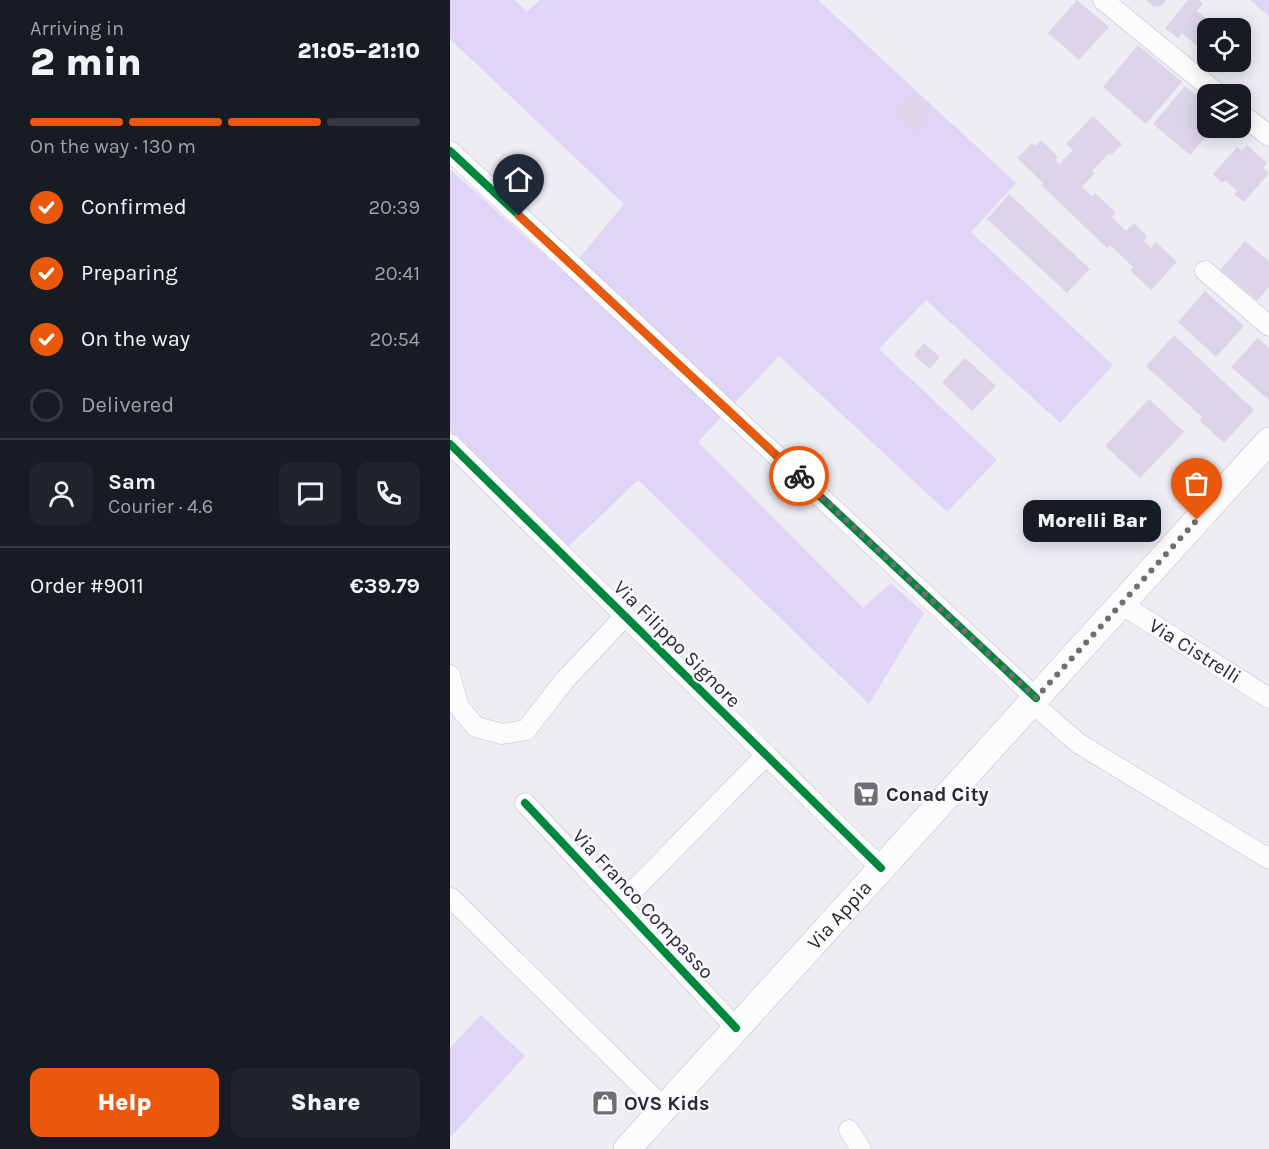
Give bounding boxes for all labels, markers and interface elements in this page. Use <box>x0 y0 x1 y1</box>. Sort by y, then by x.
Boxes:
text: Arriving in <box>30 17 124 40</box>
map controls <box>1197 18 1251 138</box>
button: locate <box>1197 18 1251 72</box>
text: 21:05–21:10 <box>298 38 420 64</box>
text: 2 min <box>30 39 142 85</box>
button: layers <box>1197 84 1251 138</box>
text: On the way · 130 m <box>30 135 196 158</box>
pin <box>493 154 544 216</box>
icon: home <box>502 163 535 196</box>
icon: check <box>30 191 63 224</box>
text: Confirmed <box>81 194 187 220</box>
text: 20:39 <box>369 196 420 219</box>
icon: check <box>30 257 63 290</box>
text: Preparing <box>81 260 178 286</box>
text: 20:41 <box>374 262 420 285</box>
icon: check <box>30 323 63 356</box>
text: On the way <box>81 326 190 352</box>
text: 20:54 <box>369 328 420 351</box>
text: Delivered <box>81 392 174 418</box>
courier <box>769 446 829 506</box>
pin <box>1171 458 1222 520</box>
icon: bike <box>783 460 816 493</box>
button: person <box>30 462 93 525</box>
button: chat <box>279 462 342 525</box>
button: phone <box>357 462 420 525</box>
icon: bag <box>1180 467 1213 500</box>
text: Sam <box>108 469 156 495</box>
text: Courier · 4.6 <box>108 495 213 518</box>
callout: Morelli Bar <box>1023 499 1161 541</box>
text: Morelli Bar <box>1037 509 1147 532</box>
text: Order #9011 <box>30 573 144 599</box>
text: €39.79 <box>350 573 420 599</box>
street label: Via Filippo Signore <box>609 576 745 712</box>
street label: Via Cistrelli <box>1145 614 1245 688</box>
supermarket icon: Conad City <box>851 779 881 809</box>
place label: Conad City <box>886 783 989 806</box>
street label: Via Franco Compasso <box>568 824 718 984</box>
street label: Via Appia <box>802 876 876 954</box>
button: Help <box>30 1068 219 1137</box>
button: Share <box>231 1068 420 1137</box>
shop icon: OVS Kids <box>590 1088 620 1118</box>
place label: OVS Kids <box>624 1092 710 1115</box>

